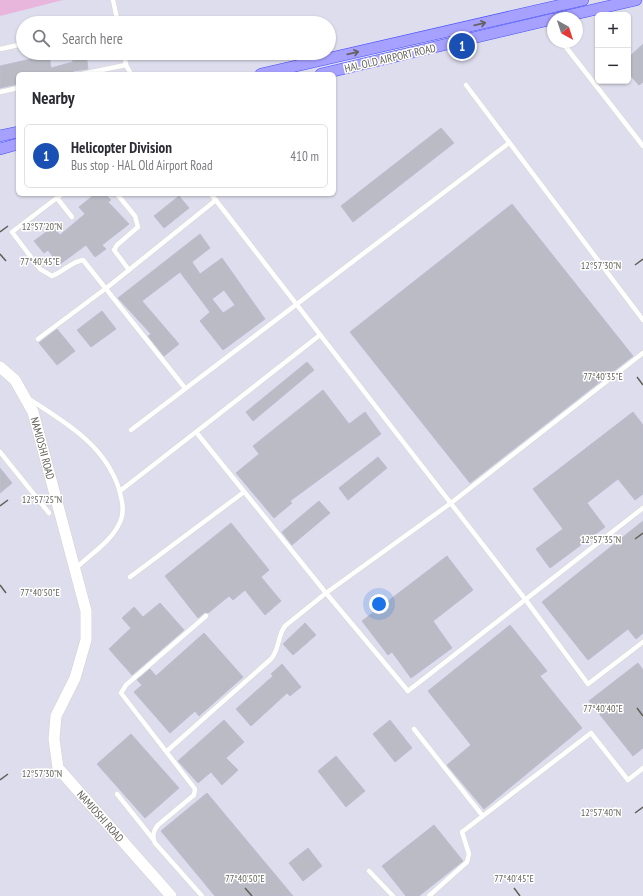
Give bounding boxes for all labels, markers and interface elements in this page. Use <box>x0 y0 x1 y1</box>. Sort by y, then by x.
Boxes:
north arrow <box>547 12 583 48</box>
map controls <box>595 12 631 84</box>
button: + <box>595 12 631 48</box>
search box <box>16 16 336 60</box>
one-way arrow <box>473 19 486 27</box>
icon: search <box>30 27 52 49</box>
text: Search here <box>62 29 123 48</box>
pin: 1 <box>449 31 475 61</box>
street label: HAL OLD AIRPORT ROAD <box>343 41 437 75</box>
one-way arrow <box>346 48 359 56</box>
button: − <box>595 48 631 84</box>
text: Nearby <box>32 87 75 109</box>
text: Helicopter Division <box>71 138 172 157</box>
text: 1 <box>43 148 49 165</box>
text: 410 m <box>290 148 319 165</box>
text: Bus stop · HAL Old Airport Road <box>71 157 213 174</box>
text: 12°57'20"N <box>22 220 62 233</box>
text: 77°40'45"E <box>20 255 60 268</box>
text: 12°57'30"N <box>581 259 621 272</box>
text: 77°40'35"E <box>583 370 623 383</box>
street label: NAMJOSHI ROAD <box>28 415 58 481</box>
text: 12°57'25"N <box>22 493 62 506</box>
text: 12°57'35"N <box>581 533 621 546</box>
text: 77°40'50"E <box>20 586 60 599</box>
your location <box>369 594 389 614</box>
text: 77°40'40"E <box>583 702 623 715</box>
text: 12°57'30"N <box>22 767 62 780</box>
street label: NAMJOSHI ROAD <box>74 787 127 845</box>
text: 12°57'40"N <box>581 806 621 819</box>
text: 77°40'50"E <box>225 872 265 885</box>
text: 77°40'45"E <box>494 872 534 885</box>

